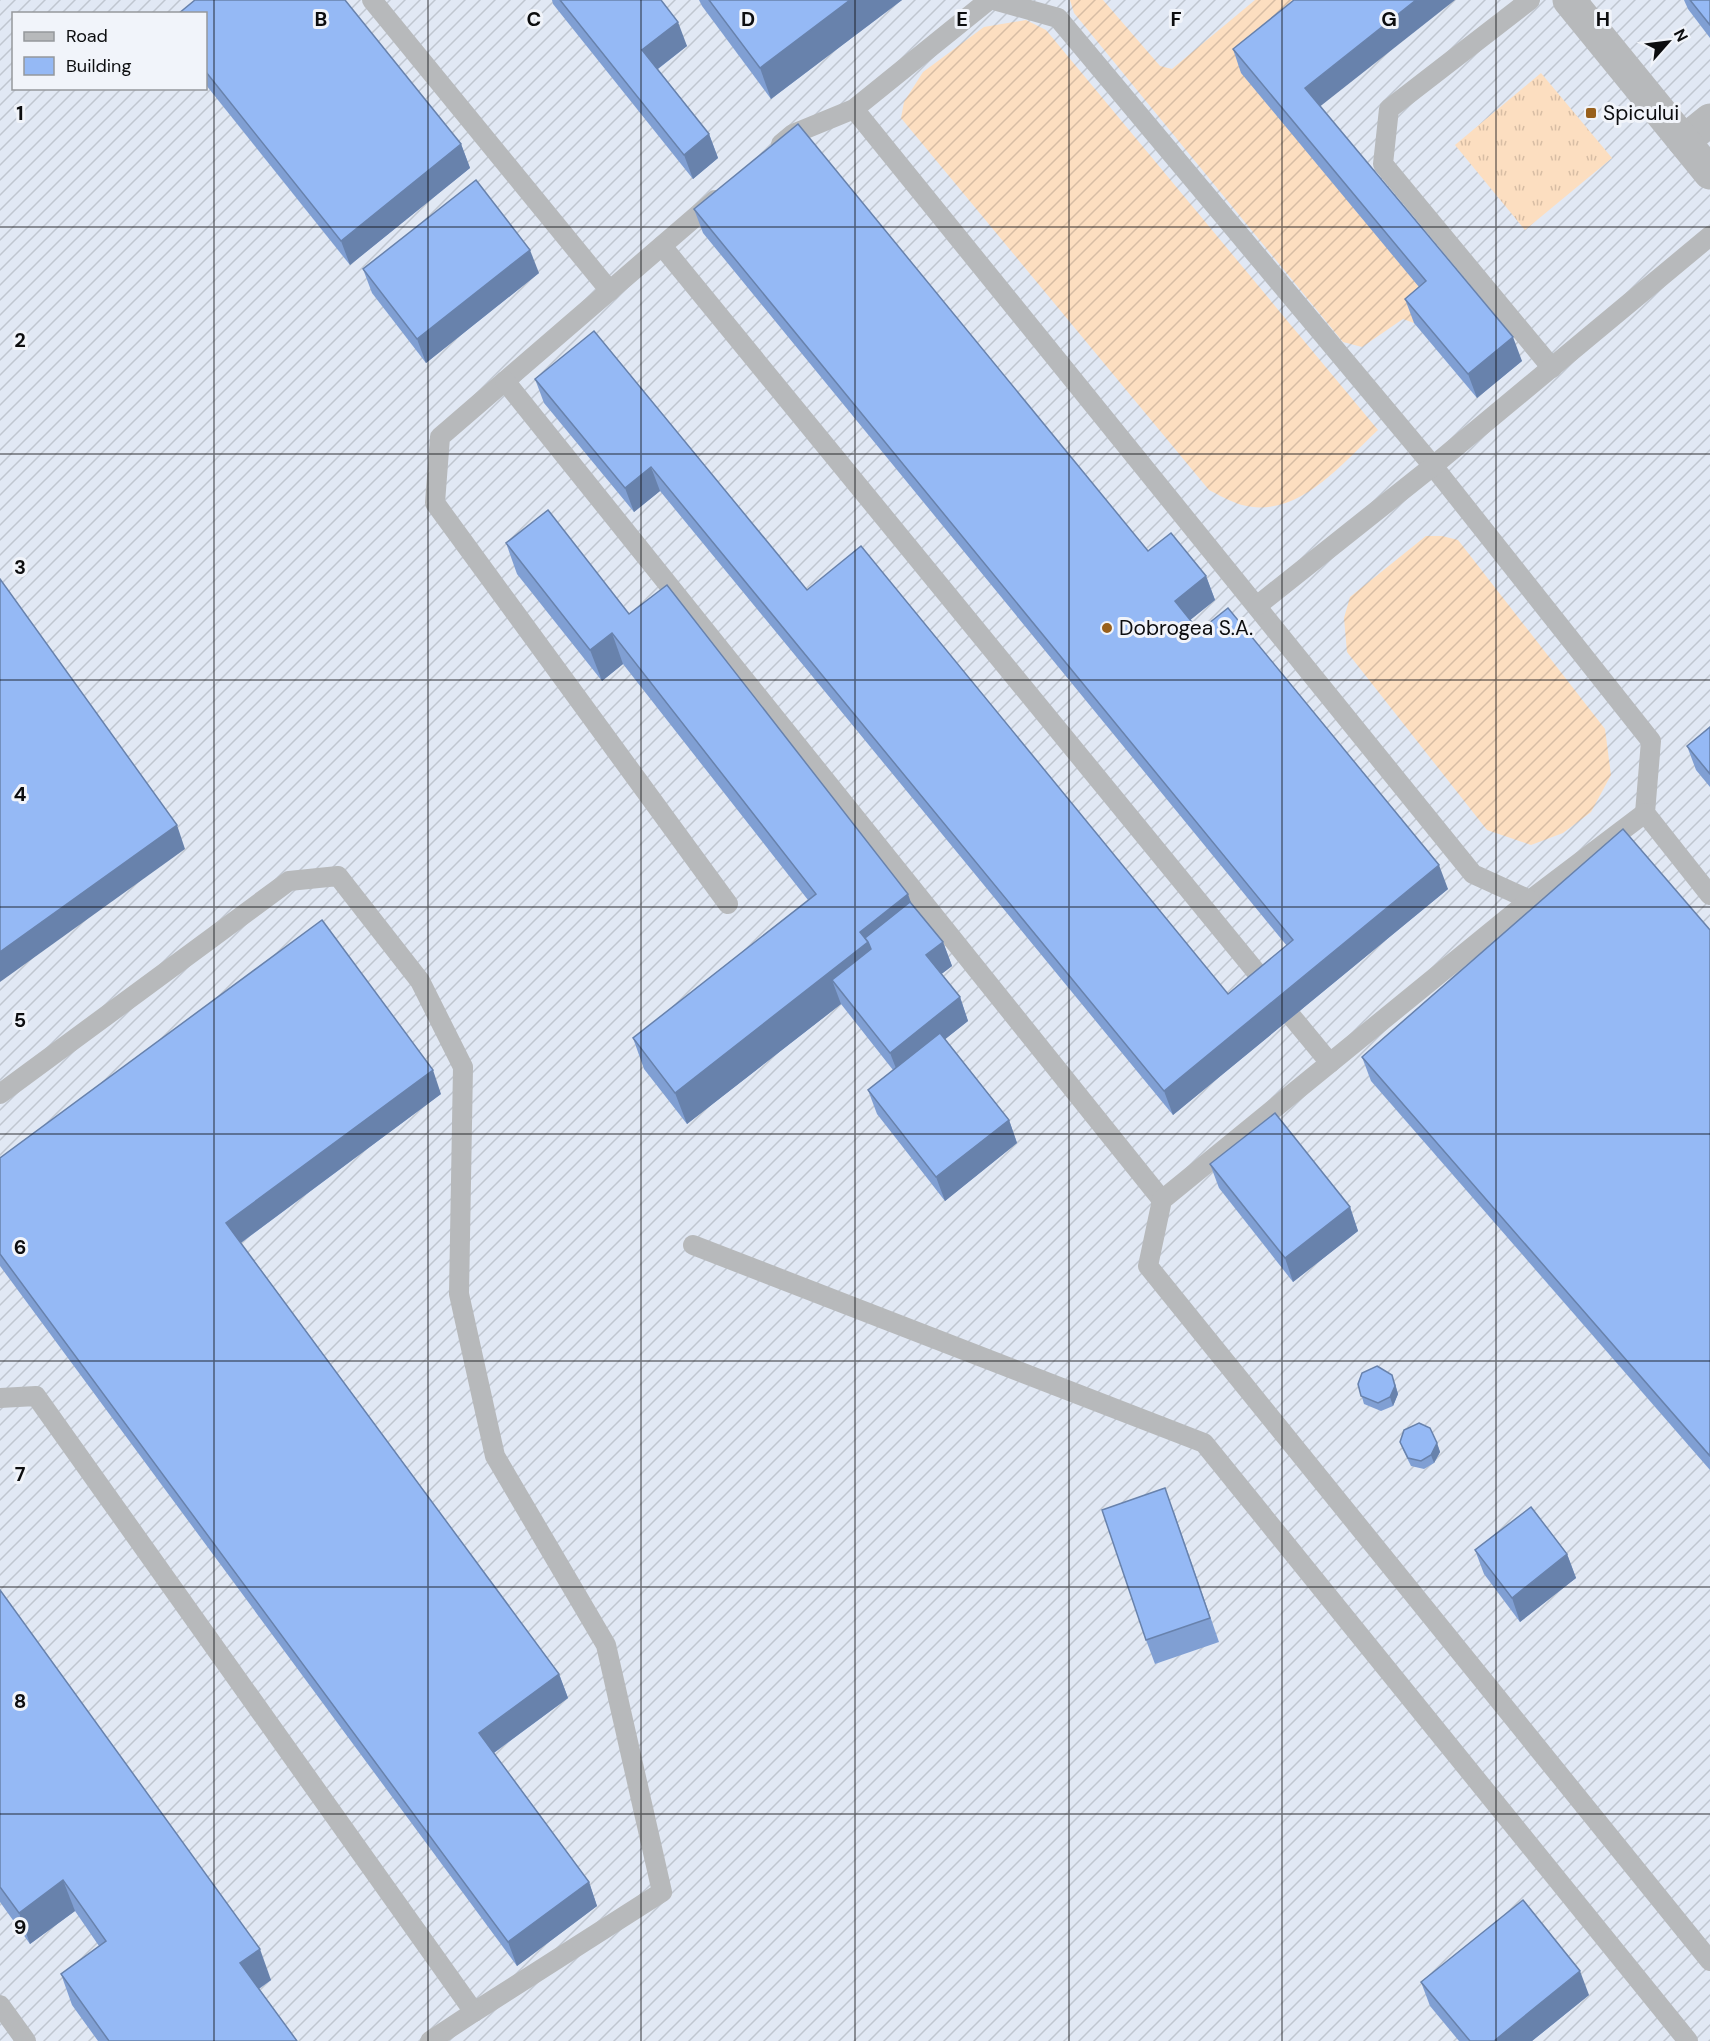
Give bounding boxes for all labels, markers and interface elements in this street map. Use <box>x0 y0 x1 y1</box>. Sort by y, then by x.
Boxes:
text: B <box>315 6 327 32</box>
text: C <box>527 6 541 32</box>
text: D <box>741 6 755 32</box>
text: E <box>956 6 968 32</box>
text: F <box>1170 6 1182 32</box>
text: G <box>1381 6 1397 32</box>
text: H <box>1596 6 1610 32</box>
legend <box>12 12 207 90</box>
north arrow <box>1638 12 1698 72</box>
text: Road <box>66 24 108 48</box>
text: N <box>1669 25 1693 45</box>
text: Building <box>66 54 131 78</box>
place label: Spicului <box>1603 99 1679 127</box>
text: 1 <box>16 100 24 126</box>
marker: Spicului <box>1584 106 1598 120</box>
text: 2 <box>14 327 26 353</box>
text: 3 <box>14 554 26 580</box>
place label: Dobrogea S.A. <box>1119 614 1253 642</box>
marker: Dobrogea S.A. <box>1100 621 1114 635</box>
text: 4 <box>14 781 27 807</box>
text: 5 <box>14 1007 26 1033</box>
text: 6 <box>14 1234 26 1260</box>
text: 7 <box>15 1461 26 1487</box>
text: 8 <box>14 1688 26 1714</box>
text: 9 <box>14 1914 26 1940</box>

